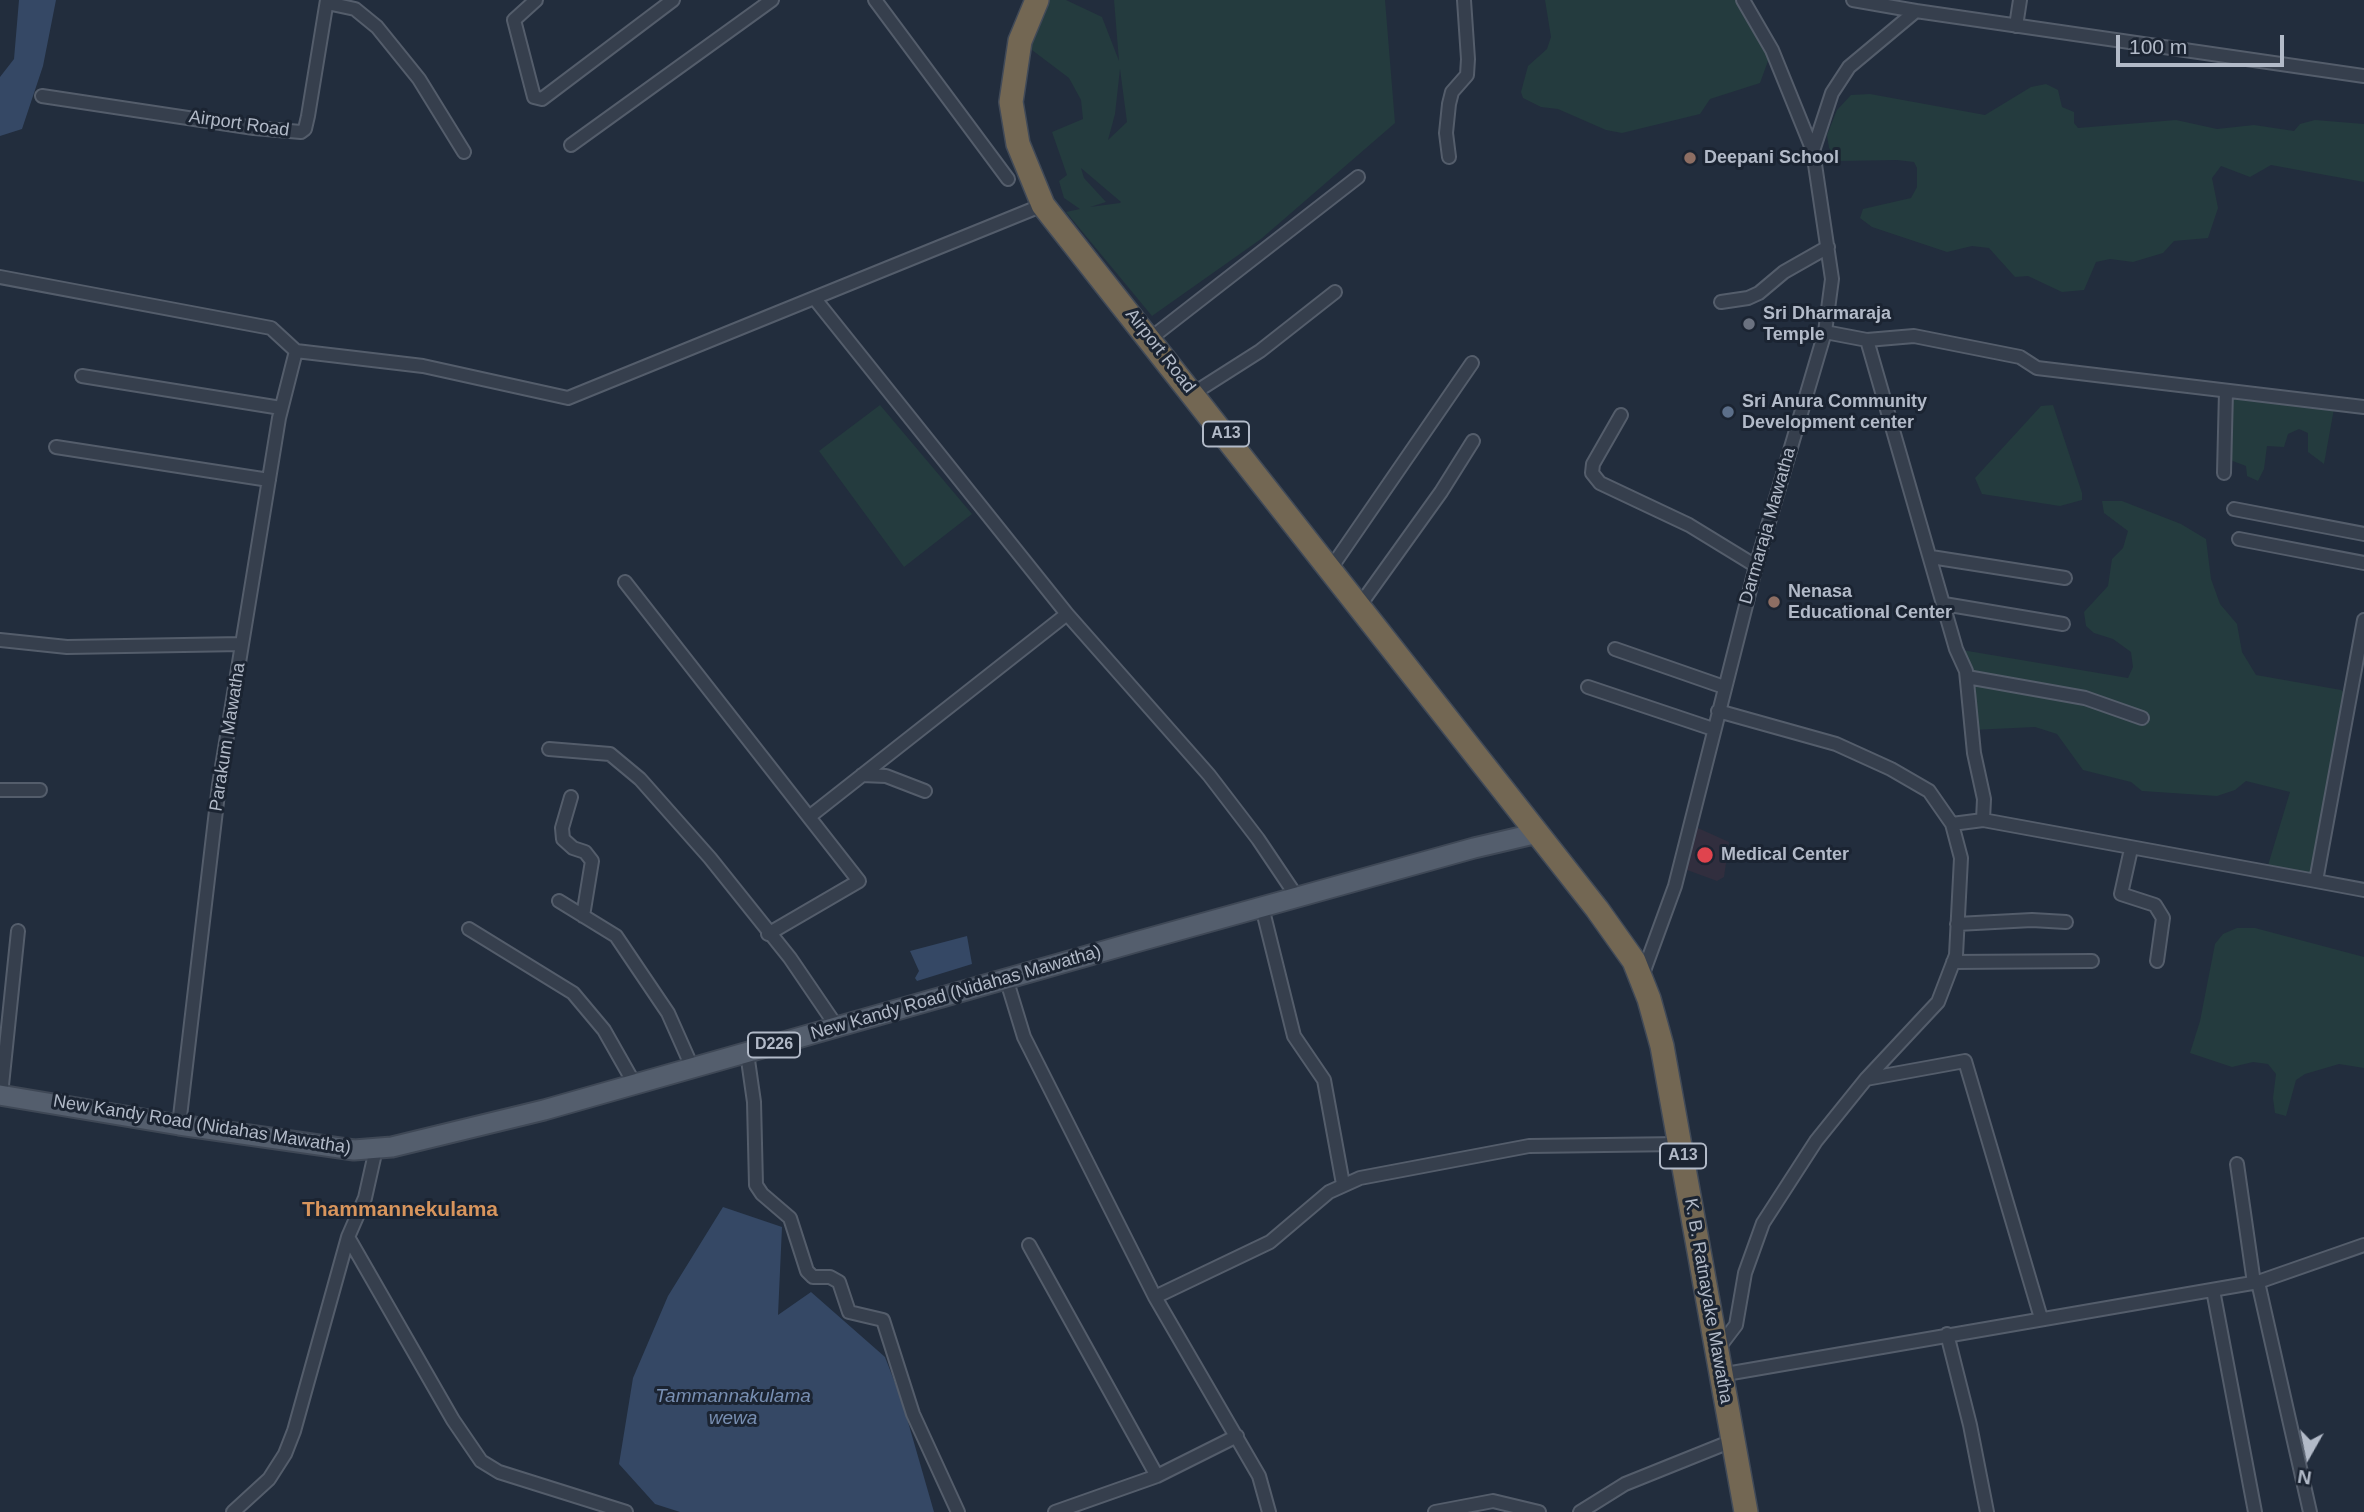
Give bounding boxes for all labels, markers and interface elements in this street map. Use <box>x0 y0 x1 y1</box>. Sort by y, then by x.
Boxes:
scale bar <box>2119 21 2287 65</box>
text: 100 m <box>2129 35 2187 58</box>
street label: Airport Road <box>187 106 291 142</box>
place label: Deepani School <box>1704 147 1839 169</box>
marker: Deepani School <box>1682 150 1698 166</box>
place label: Sri Dharmaraja Temple <box>1763 303 1891 346</box>
street label: Airport Road <box>1120 305 1200 397</box>
marker: Sri Dharmaraja Temple <box>1741 316 1757 332</box>
place label: Sri Anura Community Development center <box>1742 391 1927 434</box>
marker: Sri Anura Community Development center <box>1720 404 1736 420</box>
road number: A13 <box>1203 422 1249 446</box>
street label: Darmaraja Mawatha <box>1735 445 1801 607</box>
place label: Nenasa Educational Center <box>1788 581 1952 624</box>
marker: Nenasa Educational Center <box>1766 594 1782 610</box>
street label: Parakum Mawatha <box>206 661 250 813</box>
place label: Medical Center <box>1721 844 1849 866</box>
marker: Medical Center <box>1695 845 1715 865</box>
street label: New Kandy Road (Nidahas Mawatha) <box>808 941 1104 1045</box>
road number: D226 <box>748 1032 800 1058</box>
street label: New Kandy Road (Nidahas Mawatha) <box>52 1091 352 1159</box>
road number: A13 <box>1660 1144 1706 1168</box>
district label: Thammannekulama <box>302 1197 498 1223</box>
street label: K. B. Ratnayake Mawatha <box>1679 1197 1737 1405</box>
water label: Tammannakulama wewa <box>655 1386 811 1430</box>
north arrow <box>2273 1421 2343 1491</box>
text: N <box>2296 1466 2313 1489</box>

